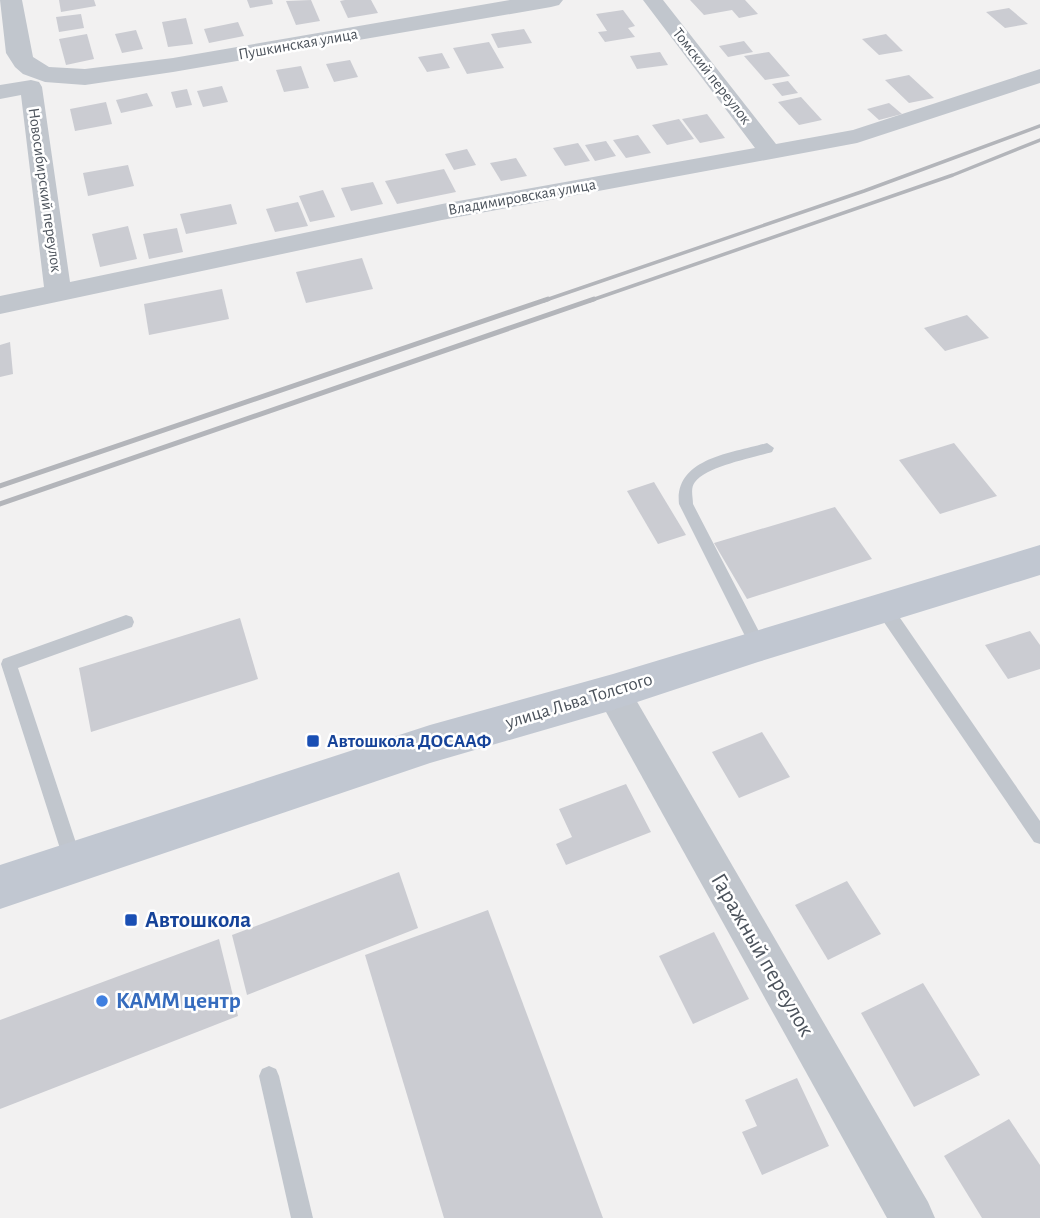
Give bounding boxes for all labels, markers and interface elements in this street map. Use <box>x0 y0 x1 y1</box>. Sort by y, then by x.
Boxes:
street label: Томский переулок <box>669 25 755 128</box>
street label: Пушкинская улица <box>237 26 359 63</box>
street label: Новосибирский переулок <box>25 107 65 274</box>
street label: Владимировская улица <box>447 176 597 219</box>
street label: улица Льва Толстого <box>502 670 655 733</box>
place label: Автошкола ДОСААФ <box>327 732 492 751</box>
marker: Автошкола ДОСААФ <box>305 733 321 749</box>
street label: Гаражный переулок <box>706 870 818 1041</box>
place label: Автошкола <box>145 909 251 932</box>
marker: Автошкола <box>123 912 139 928</box>
place label: KAMM центр <box>116 990 241 1013</box>
marker: KAMM центр <box>94 993 110 1009</box>

